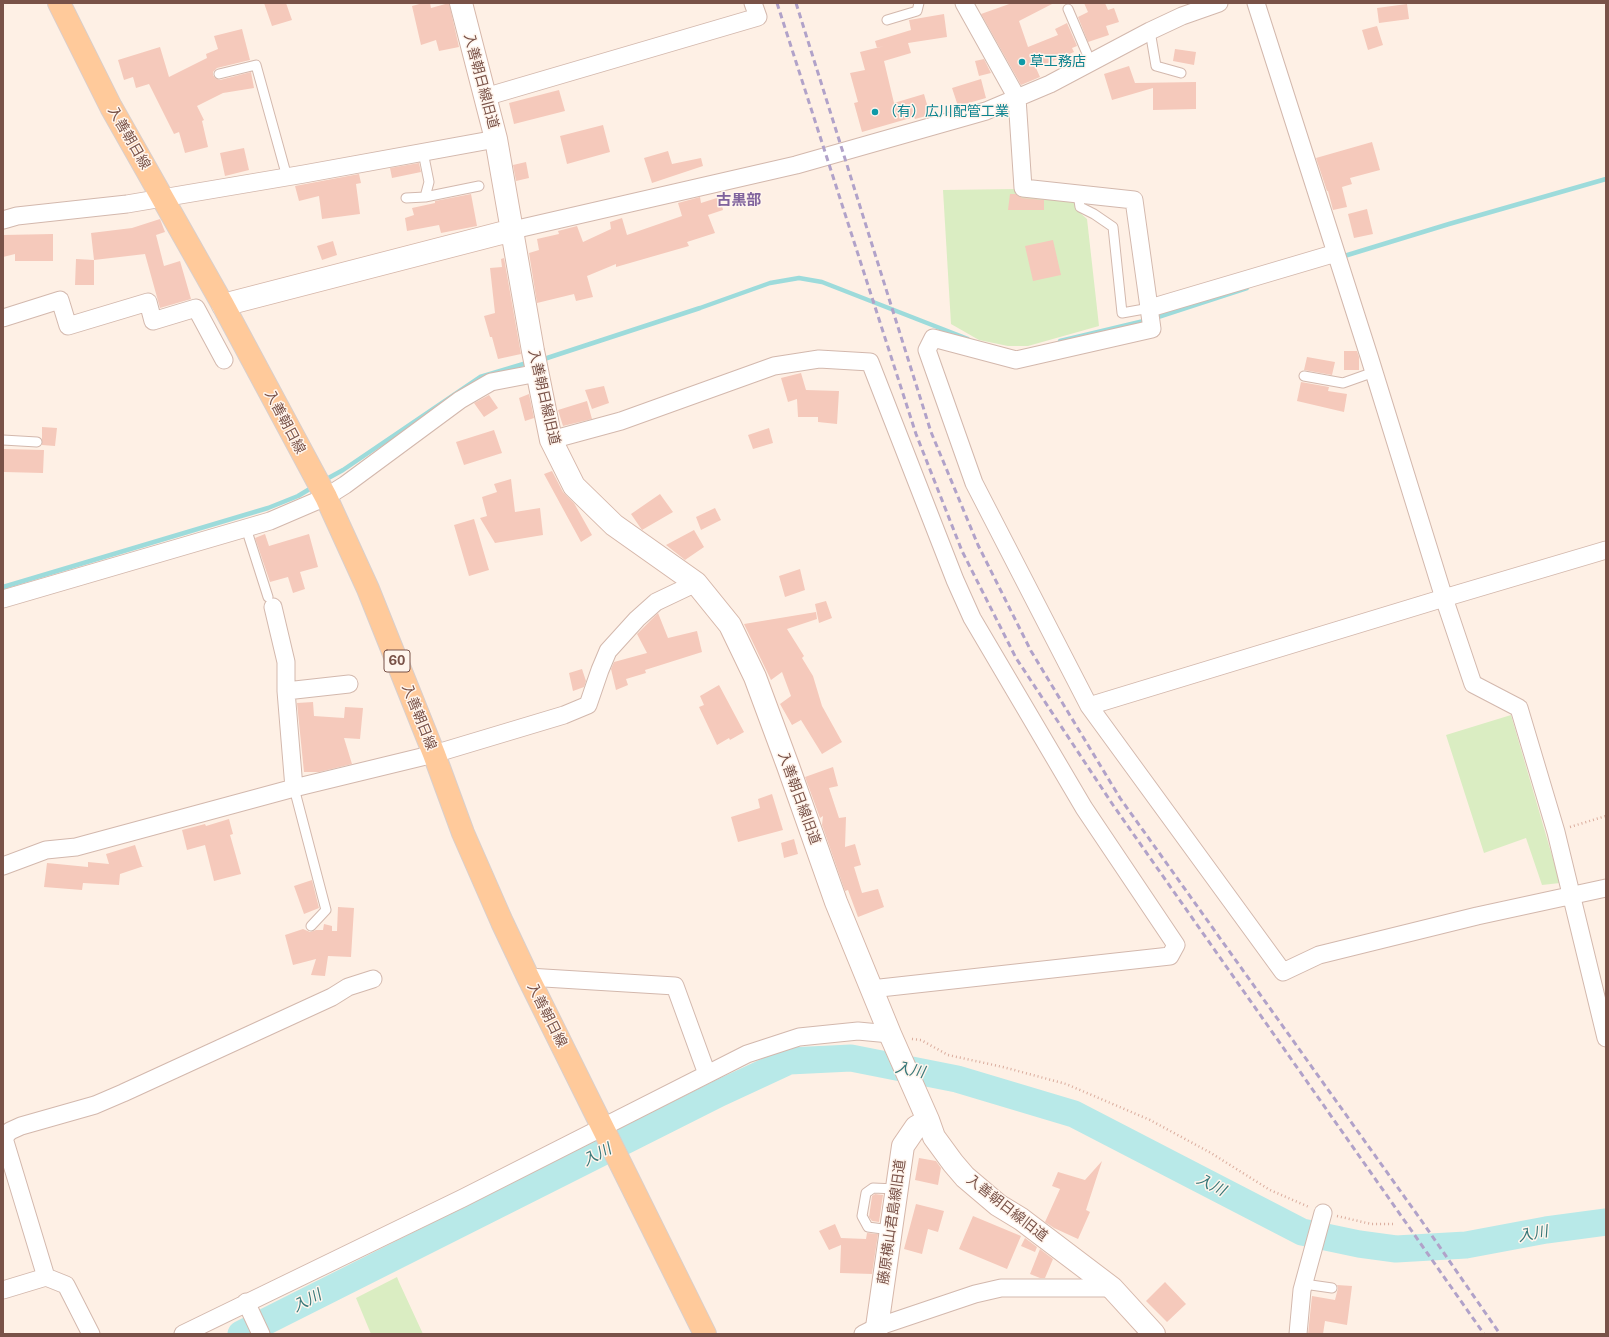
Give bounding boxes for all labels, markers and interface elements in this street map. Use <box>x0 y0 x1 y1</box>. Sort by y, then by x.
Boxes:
street label: 入善朝日線旧道 <box>460 31 502 131</box>
place label: 草工務店 <box>1030 54 1086 70</box>
marker: 草工務店 <box>1017 57 1027 67</box>
street label: 入善朝日線 <box>104 103 154 173</box>
place label: （有）広川配管工業 <box>883 104 1009 120</box>
marker: （有）広川配管工業 <box>870 107 880 117</box>
district label: 古黒部 <box>717 191 761 209</box>
street label: 入善朝日線旧道 <box>525 347 563 447</box>
street label: 入善朝日線 <box>261 387 309 457</box>
road number: 60 <box>384 650 410 672</box>
street label: 入善朝日線 <box>398 681 440 753</box>
street label: 入善朝日線旧道 <box>774 749 824 847</box>
street label: 入善朝日線 <box>524 980 570 1050</box>
water label: 入川 <box>894 1058 926 1082</box>
water label: 入川 <box>580 1140 614 1170</box>
street label: 藤原横山君島線旧道 <box>875 1158 909 1286</box>
water label: 入川 <box>1194 1170 1228 1200</box>
street label: 入善朝日線旧道 <box>963 1171 1051 1245</box>
water label: 入川 <box>1517 1223 1549 1245</box>
water label: 入川 <box>290 1286 324 1316</box>

